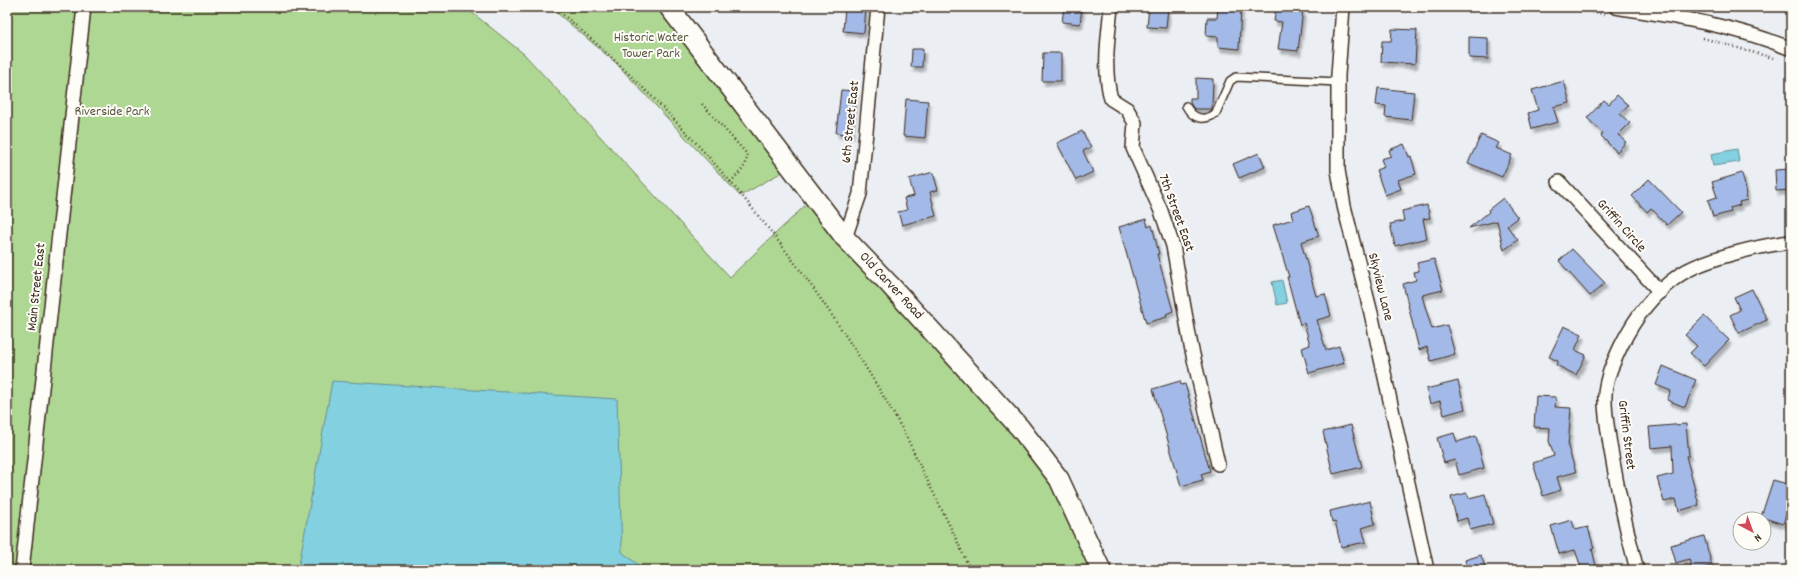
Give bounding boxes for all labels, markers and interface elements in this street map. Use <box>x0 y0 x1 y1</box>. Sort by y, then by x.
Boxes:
park label: Historic Water Tower Park <box>614 28 689 64</box>
street label: 6th Street East <box>837 80 865 164</box>
park label: Riverside Park <box>75 102 150 122</box>
street label: 7th Street East <box>1153 171 1199 255</box>
street label: Griffin Circle <box>1592 195 1650 257</box>
street label: Main Street East <box>22 242 52 332</box>
street label: Old Carver Road <box>854 248 928 324</box>
street label: Skyview Lane <box>1362 251 1398 323</box>
street label: Griffin Street <box>1612 399 1640 471</box>
north arrow <box>1732 511 1772 551</box>
text: N <box>1750 529 1765 545</box>

